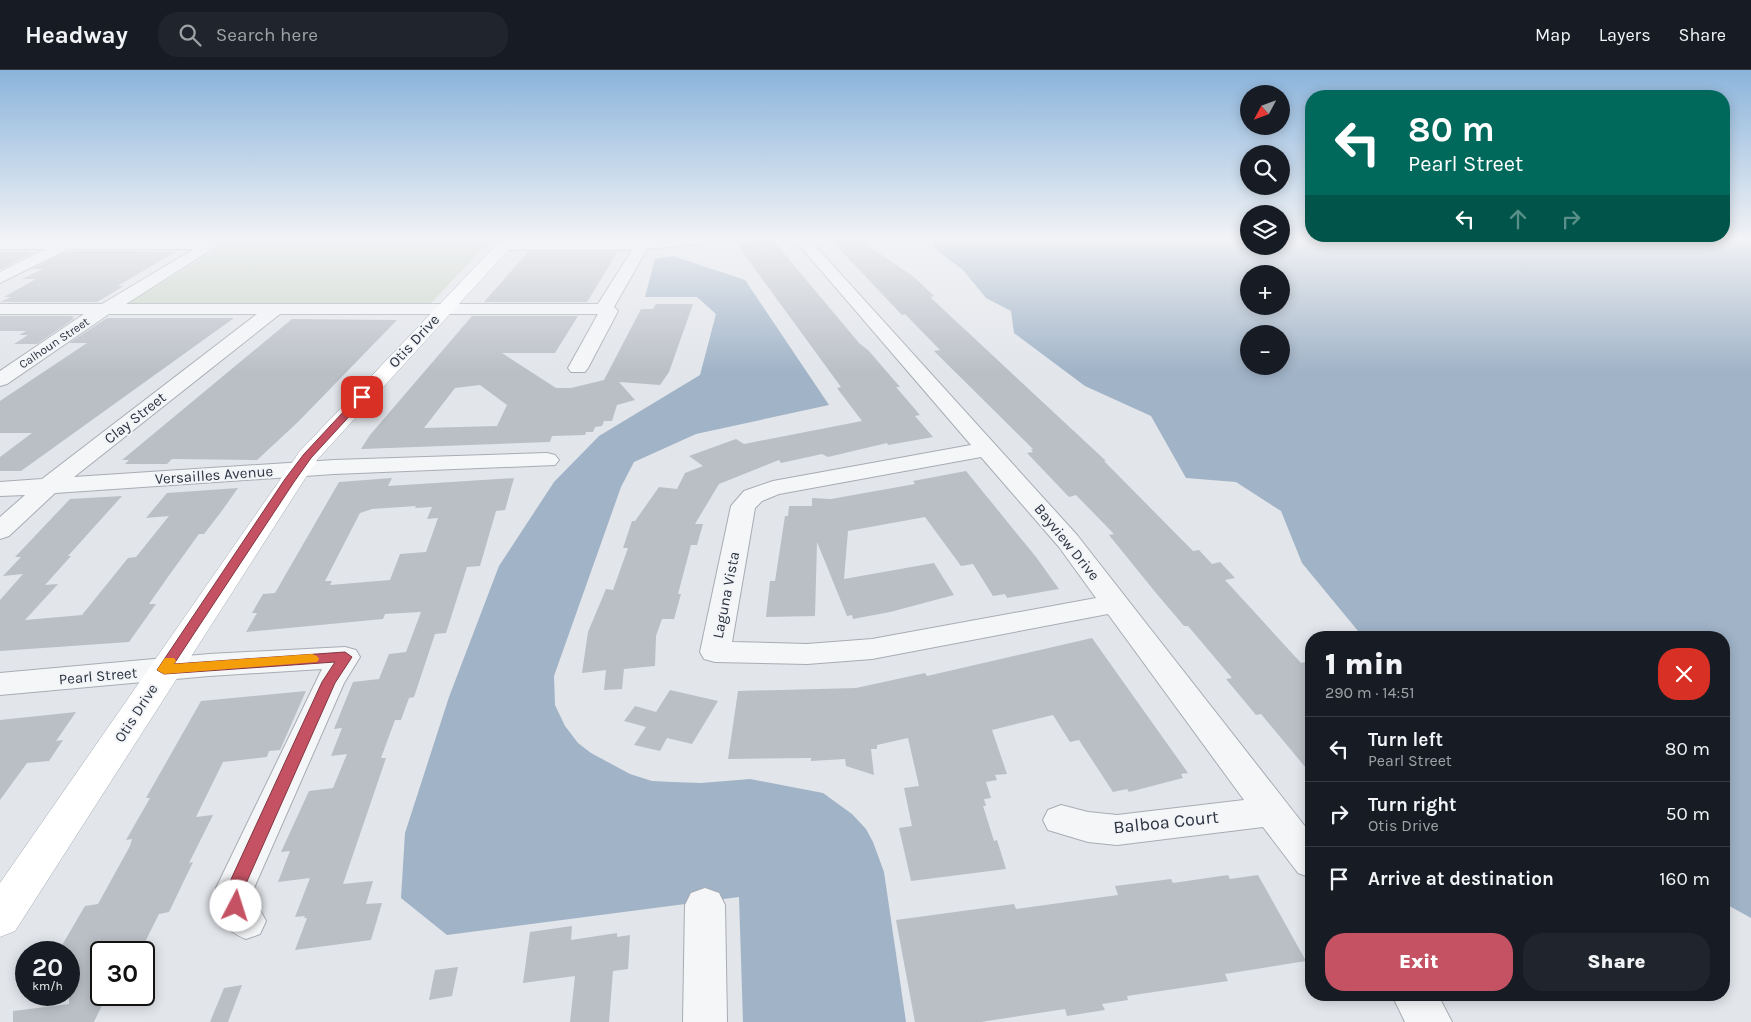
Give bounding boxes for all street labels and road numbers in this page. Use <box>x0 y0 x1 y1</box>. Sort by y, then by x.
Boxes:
street label: Otis Drive <box>385 311 443 371</box>
street label: Calhoun Street <box>16 314 92 372</box>
street label: Clay Street <box>101 388 170 448</box>
street label: Versailles Avenue <box>154 462 274 488</box>
street label: Bayview Drive <box>1031 500 1103 584</box>
street label: Laguna Vista <box>709 550 743 640</box>
street label: Pearl Street <box>58 664 138 688</box>
street label: Otis Drive <box>110 680 162 746</box>
street label: Balboa Court <box>1112 806 1220 838</box>

